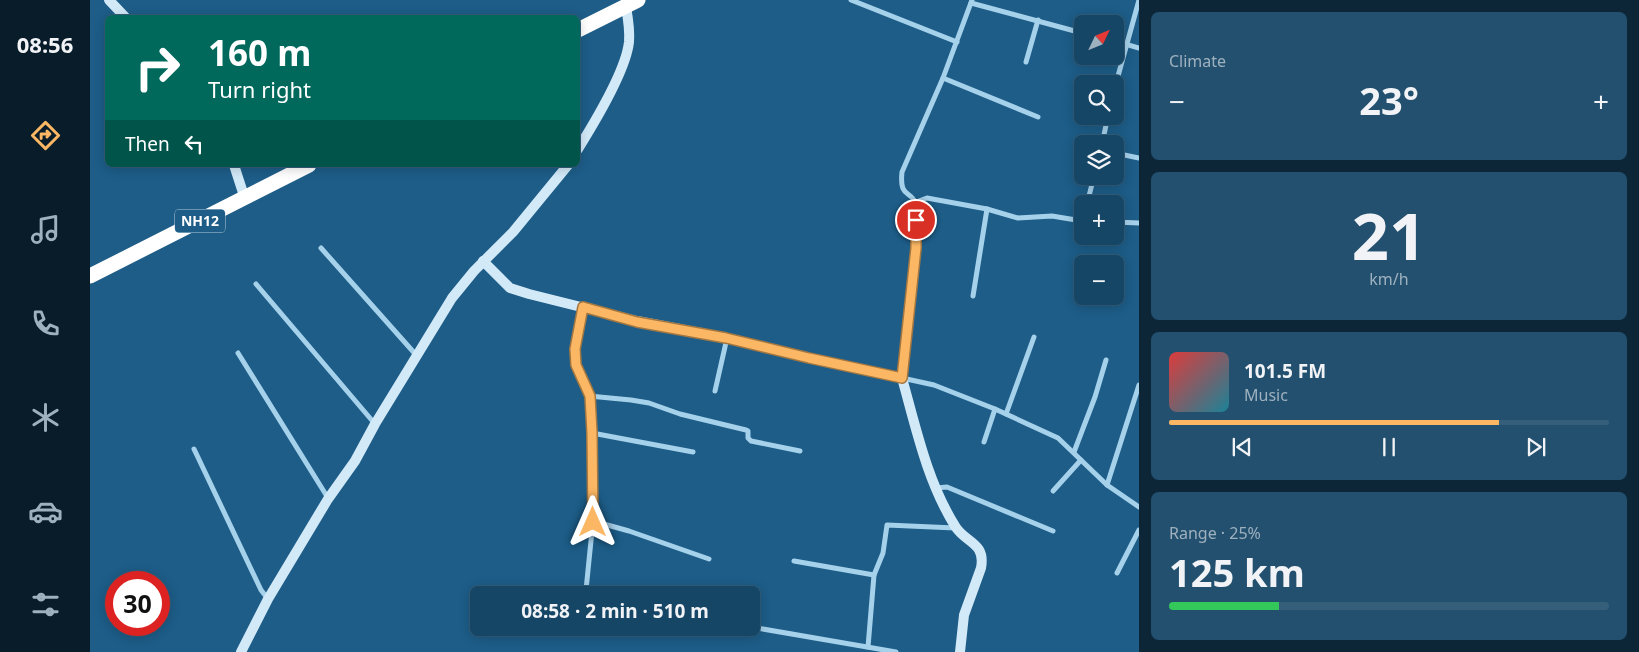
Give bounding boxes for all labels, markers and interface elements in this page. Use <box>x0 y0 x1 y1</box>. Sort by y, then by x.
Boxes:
north arrow <box>1074 15 1124 65</box>
map controls <box>1074 15 1124 305</box>
text: 08:56 <box>17 29 73 59</box>
text: 160 m <box>208 29 311 76</box>
icon: right <box>125 35 190 100</box>
text: Climate <box>1169 50 1226 72</box>
text: Turn right <box>208 74 311 104</box>
text: 23° <box>1359 74 1419 126</box>
button: search <box>1074 75 1124 125</box>
text: − <box>1169 82 1185 120</box>
text: + <box>1593 82 1609 120</box>
icon: directions <box>28 118 63 153</box>
icon: left <box>180 130 208 158</box>
text: Then <box>125 131 170 157</box>
button: layers <box>1074 135 1124 185</box>
text: 21 <box>1352 191 1426 279</box>
button: + <box>1074 195 1124 245</box>
pin <box>895 199 937 241</box>
icon: arrive <box>902 206 930 234</box>
road number: NH12 <box>175 210 225 232</box>
icon: music <box>28 212 63 247</box>
button: − <box>1074 255 1124 305</box>
text: km/h <box>1369 268 1409 290</box>
icon: phone <box>28 306 63 341</box>
text: 101.5 FM <box>1244 358 1326 384</box>
text: Music <box>1244 384 1288 406</box>
icon: climate <box>28 400 63 435</box>
icon: previous <box>1228 433 1256 461</box>
icon: pause <box>1375 433 1403 461</box>
icon: next <box>1522 433 1550 461</box>
icon: car <box>28 494 63 529</box>
position arrow <box>566 495 618 547</box>
text: Range · 25% <box>1169 522 1261 544</box>
text: 125 km <box>1169 546 1305 598</box>
speed limit sign: 30 <box>105 571 170 636</box>
icon: filters <box>28 587 63 622</box>
text: 08:58 · 2 min · 510 m <box>521 598 709 624</box>

